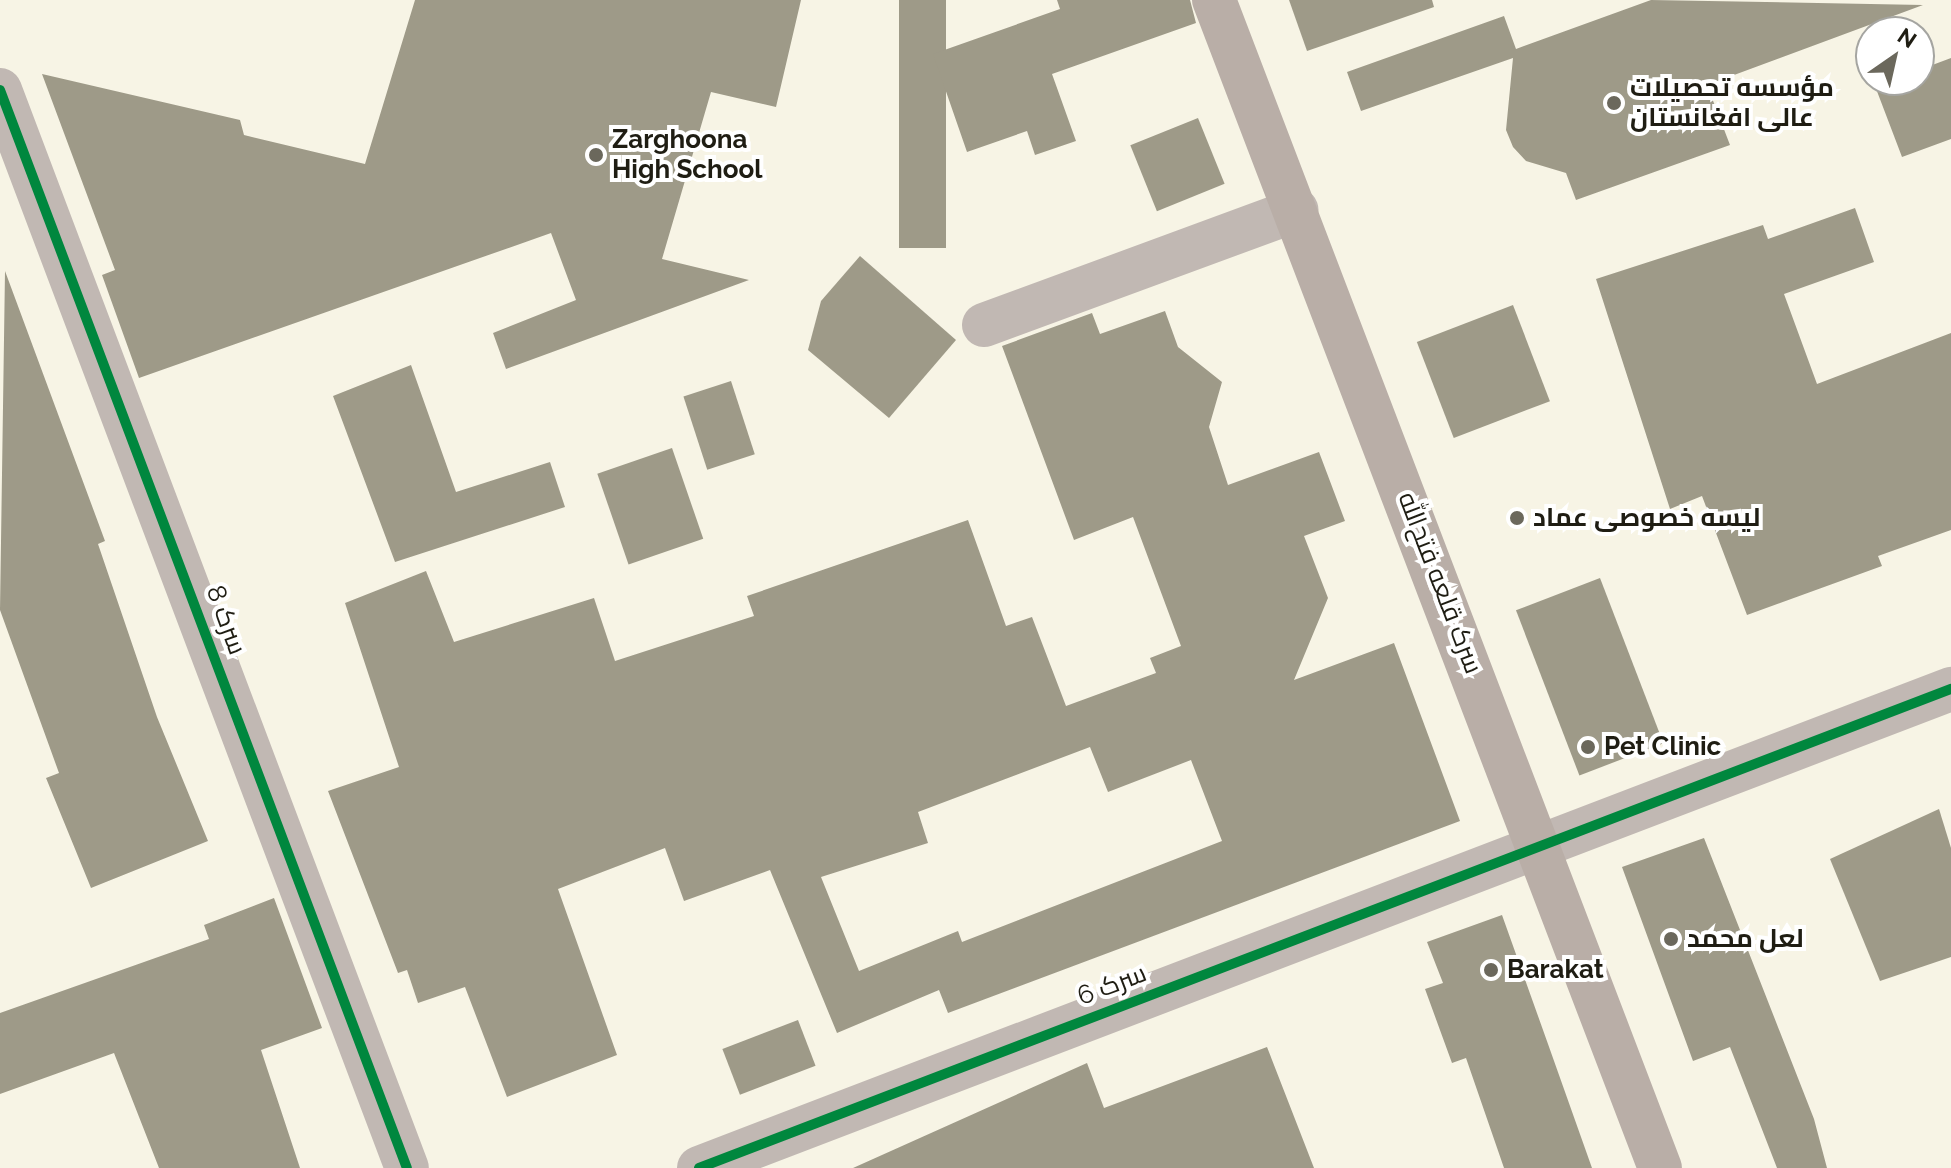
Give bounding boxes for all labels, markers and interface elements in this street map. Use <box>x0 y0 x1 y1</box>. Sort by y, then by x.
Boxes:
north arrow <box>1855 16 1935 96</box>
text: N <box>1893 22 1922 53</box>
place label: مؤسسه تحصیلات عالی افغانستان <box>1630 72 1834 134</box>
marker: مؤسسه تحصیلات عالی افغانستان <box>1605 94 1623 112</box>
place label: Zarghoona High School <box>612 124 762 186</box>
marker: Zarghoona High School <box>587 146 605 164</box>
street label: سرک قلعه فتح‌الله <box>1391 488 1489 678</box>
place label: لیسه خصوصی عماد <box>1533 502 1760 534</box>
marker: لیسه خصوصی عماد <box>1508 509 1526 527</box>
street label: سرک 8 <box>199 581 253 659</box>
place label: Pet Clinic <box>1604 731 1721 763</box>
marker: Pet Clinic <box>1579 738 1597 756</box>
place label: لعل محمد <box>1687 923 1804 955</box>
marker: لعل محمد <box>1662 930 1680 948</box>
place label: Barakat <box>1507 954 1604 986</box>
street label: سرک 6 <box>1073 958 1151 1012</box>
marker: Barakat <box>1482 961 1500 979</box>

